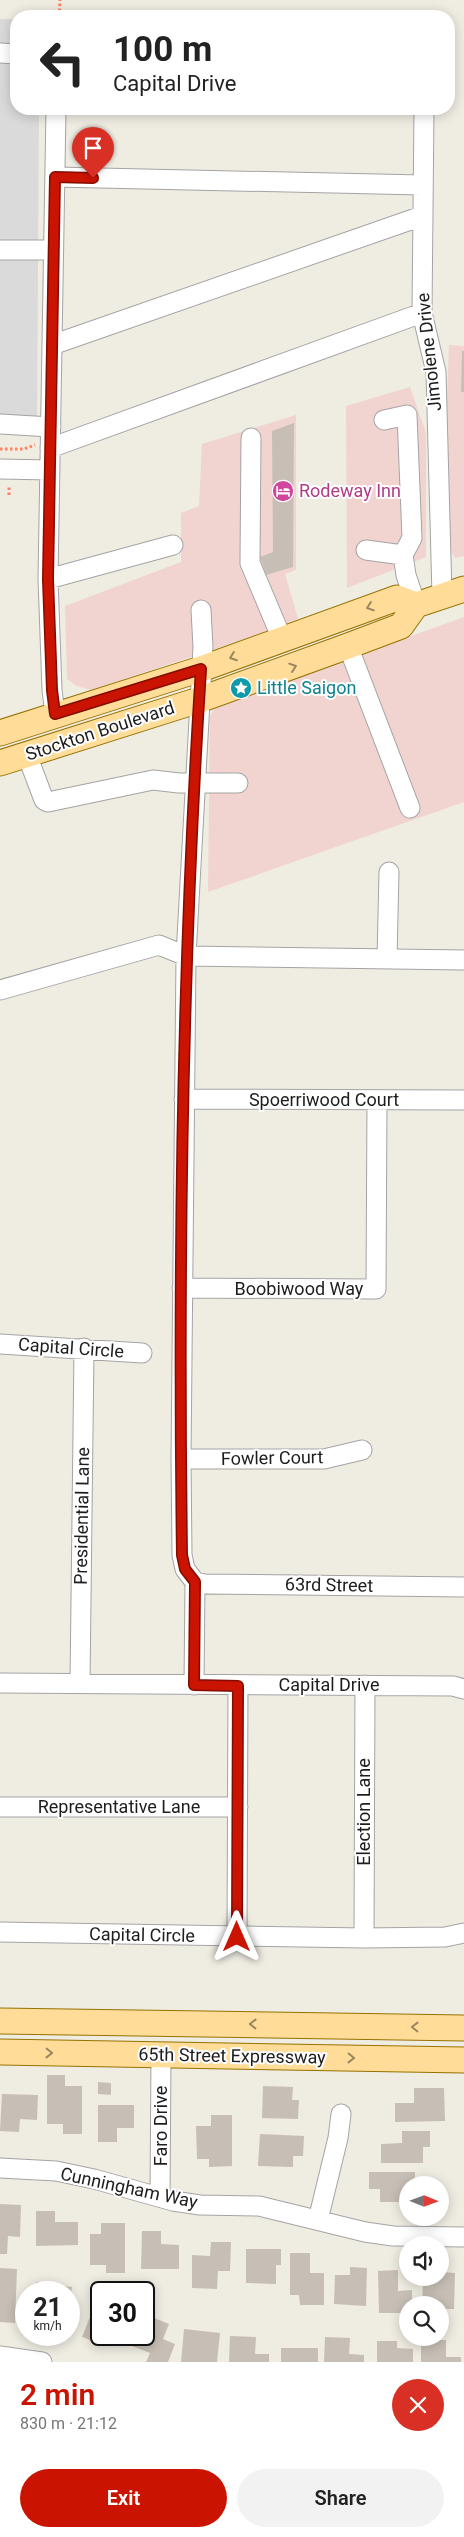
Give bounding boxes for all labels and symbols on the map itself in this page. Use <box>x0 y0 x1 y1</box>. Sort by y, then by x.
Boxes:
pin <box>72 127 114 178</box>
street label: Jimolene Drive <box>412 292 445 412</box>
hotel icon: Rodeway Inn <box>271 479 295 503</box>
place label: Rodeway Inn <box>299 480 401 501</box>
one-way arrow <box>367 602 375 612</box>
one-way arrow <box>229 651 238 661</box>
one-way arrow <box>288 663 296 673</box>
place icon: Little Saigon <box>229 676 253 700</box>
place label: Little Saigon <box>257 677 356 698</box>
street label: Stockton Boulevard <box>23 697 177 765</box>
street label: Spoerriwood Court <box>249 1089 399 1110</box>
street label: Boobiwood Way <box>235 1278 364 1299</box>
street label: Capital Circle <box>17 1333 125 1362</box>
street label: Fowler Court <box>221 1446 323 1469</box>
street label: Presidential Lane <box>70 1447 93 1585</box>
street label: 63rd Street <box>285 1573 373 1596</box>
street label: Capital Drive <box>279 1674 379 1695</box>
street label: Election Lane <box>353 1758 374 1866</box>
street label: Representative Lane <box>38 1796 200 1817</box>
position arrow <box>210 1910 262 1962</box>
street label: Capital Circle <box>89 1923 195 1946</box>
one-way arrow <box>249 2019 256 2029</box>
one-way arrow <box>411 2022 419 2032</box>
street label: 65th Street Expressway <box>138 2043 326 2068</box>
one-way arrow <box>45 2048 53 2058</box>
one-way arrow <box>348 2053 355 2063</box>
street label: Faro Drive <box>150 2086 171 2166</box>
street label: Cunningham Way <box>59 2163 200 2212</box>
north arrow <box>399 2176 449 2226</box>
speed limit sign: 30 <box>90 2281 155 2346</box>

